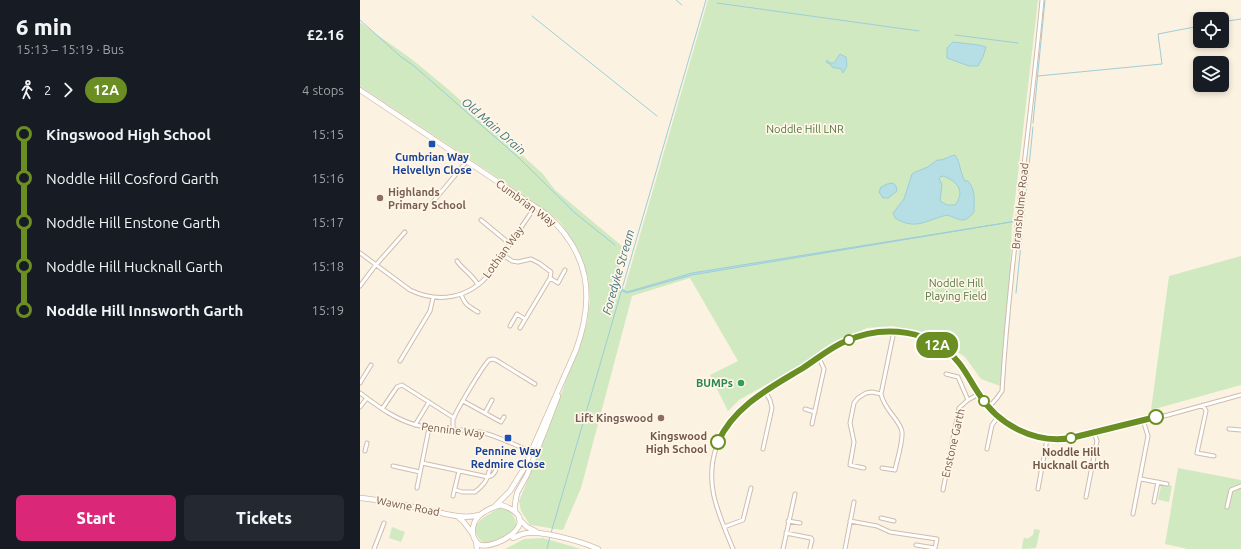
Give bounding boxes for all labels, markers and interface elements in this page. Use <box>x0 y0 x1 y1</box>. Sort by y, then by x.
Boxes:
map controls <box>1193 12 1229 92</box>
button: locate <box>1193 12 1229 48</box>
text: 6 min <box>16 14 72 39</box>
text: £2.16 <box>306 26 344 43</box>
text: 15:13 – 15:19 · Bus <box>16 42 124 56</box>
button: layers <box>1193 56 1229 92</box>
icon: walk <box>16 79 38 101</box>
icon: forward <box>57 79 79 101</box>
text: 12A <box>93 82 119 98</box>
text: 2 <box>44 83 51 97</box>
text: 4 stops <box>302 83 344 97</box>
water label: Old Main Drain <box>460 95 528 157</box>
park label: Noddle Hill LNR <box>766 123 844 135</box>
text: Kingswood High School <box>46 126 211 143</box>
text: 15:15 <box>311 127 344 141</box>
marker: Cumbrian Way Helvellyn Close <box>427 139 437 149</box>
place label: Cumbrian Way Helvellyn Close <box>392 151 472 176</box>
street label: Bransholme Road <box>1009 162 1031 250</box>
text: Noddle Hill Cosford Garth <box>46 170 219 187</box>
text: 15:16 <box>311 171 344 185</box>
street label: Cumbrian Way <box>494 177 559 229</box>
place label: Highlands Primary School <box>388 186 467 211</box>
marker: Highlands Primary School <box>375 193 385 203</box>
text: Noddle Hill Enstone Garth <box>46 214 220 231</box>
text: 15:17 <box>311 215 344 229</box>
street label: Lothian Way <box>480 223 526 280</box>
water label: Foredyke Stream <box>600 228 636 316</box>
text: Noddle Hill Hucknall Garth <box>46 258 223 275</box>
text: 15:18 <box>311 259 344 273</box>
park label: Noddle Hill Playing Field <box>925 277 987 302</box>
text: Noddle Hill Innsworth Garth <box>46 302 243 319</box>
text: 15:19 <box>311 303 344 317</box>
line badge: 12A <box>914 332 960 358</box>
unlabelled marker <box>843 334 855 346</box>
text: 12A <box>924 337 950 353</box>
place label: BUMPs <box>696 377 733 389</box>
marker: BUMPs <box>736 378 746 388</box>
unlabelled marker <box>978 395 990 407</box>
street label: Enstone Garth <box>939 407 967 479</box>
unlabelled marker <box>1148 409 1164 425</box>
place label: Lift Kingswood <box>575 412 653 424</box>
marker: Lift Kingswood <box>656 413 666 423</box>
street label: Pennine Way <box>421 420 486 440</box>
place label: Kingswood High School <box>646 430 708 455</box>
marker: Noddle Hill Hucknall Garth <box>1065 432 1077 444</box>
marker: Pennine Way Redmire Close <box>503 433 513 443</box>
marker: Kingswood High School <box>710 434 726 450</box>
place label: Pennine Way Redmire Close <box>471 445 545 470</box>
place label: Noddle Hill Hucknall Garth <box>1033 446 1109 471</box>
street label: Wawne Road <box>375 494 441 518</box>
button: Start <box>16 495 176 541</box>
button: Tickets <box>184 495 344 541</box>

